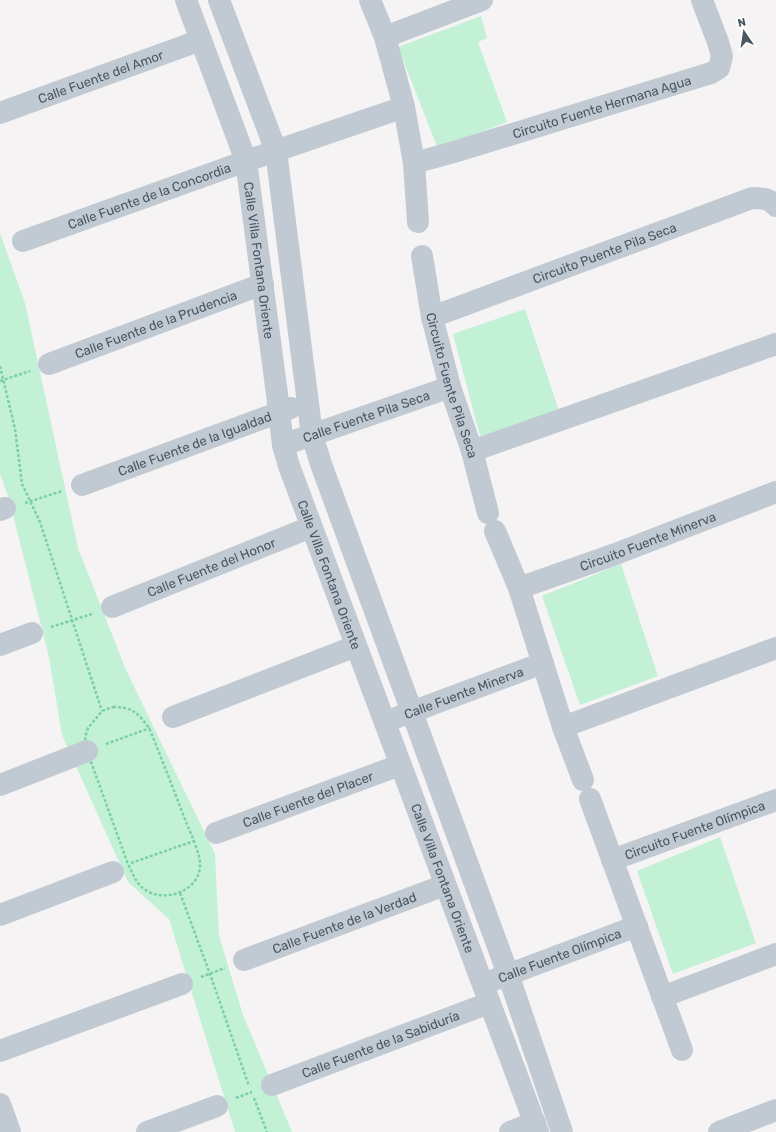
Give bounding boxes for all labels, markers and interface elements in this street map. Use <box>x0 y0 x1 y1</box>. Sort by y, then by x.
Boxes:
north arrow <box>724 12 764 52</box>
text: N <box>737 16 747 30</box>
street label: Calle Fuente del Amor <box>36 47 165 106</box>
street label: Circuito Fuente Hermana Agua <box>511 72 693 141</box>
street label: Calle Fuente de la Concordia <box>66 160 233 232</box>
street label: Calle Villa Fontana Oriente <box>241 181 277 340</box>
street label: Circuito Puente Pila Seca <box>531 219 678 286</box>
street label: Calle Fuente de la Prudencia <box>73 287 239 361</box>
street label: Circuito Fuente Pila Seca <box>424 311 481 460</box>
street label: Calle Fuente Pila Seca <box>301 387 432 445</box>
street label: Calle Fuente de la Igualdad <box>116 408 273 479</box>
street label: Calle Villa Fontana Oriente <box>295 498 364 651</box>
street label: Circuito Fuente Minerva <box>578 509 718 574</box>
street label: Calle Fuente del Honor <box>145 535 278 600</box>
street label: Calle Fuente Minerva <box>402 663 525 722</box>
street label: Calle Fuente del Placer <box>241 768 375 830</box>
street label: Circuito Fuente Olímpica <box>622 797 767 862</box>
street label: Calle Villa Fontana Oriente <box>408 801 478 955</box>
street label: Calle Fuente de la Verdad <box>270 889 418 956</box>
street label: Calle Fuente Olímpica <box>496 925 623 985</box>
street label: Calle Fuente de la Sabiduría <box>300 1007 461 1081</box>

